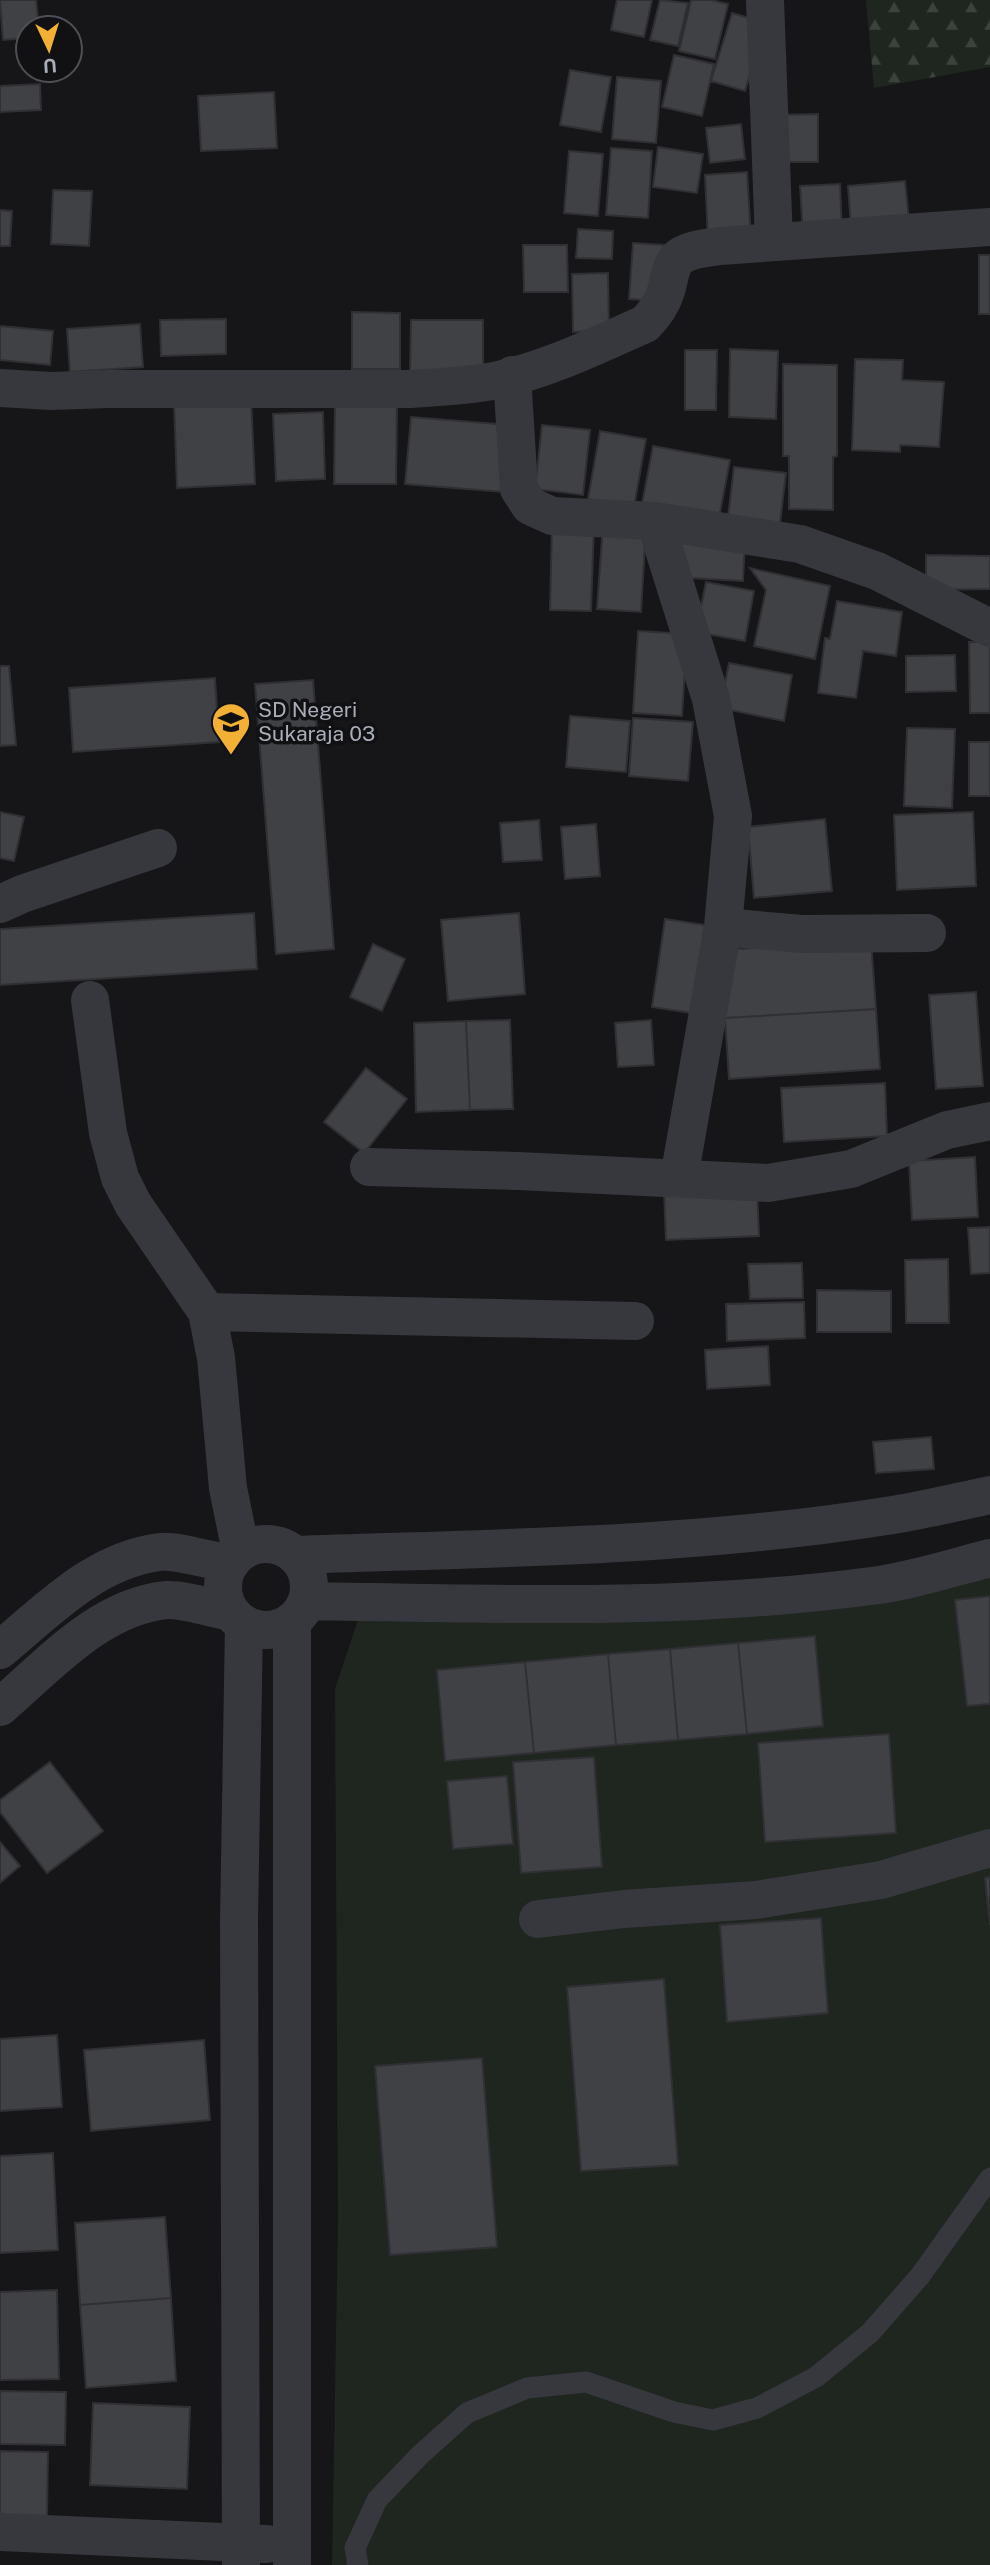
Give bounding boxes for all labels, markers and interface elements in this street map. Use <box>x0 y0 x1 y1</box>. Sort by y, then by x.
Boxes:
north arrow <box>14 14 84 84</box>
text: U <box>43 55 58 77</box>
place label: SD Negeri Sukaraja 03 <box>258 697 375 746</box>
school or university icon: SD Negeri Sukaraja 03 <box>210 701 252 756</box>

